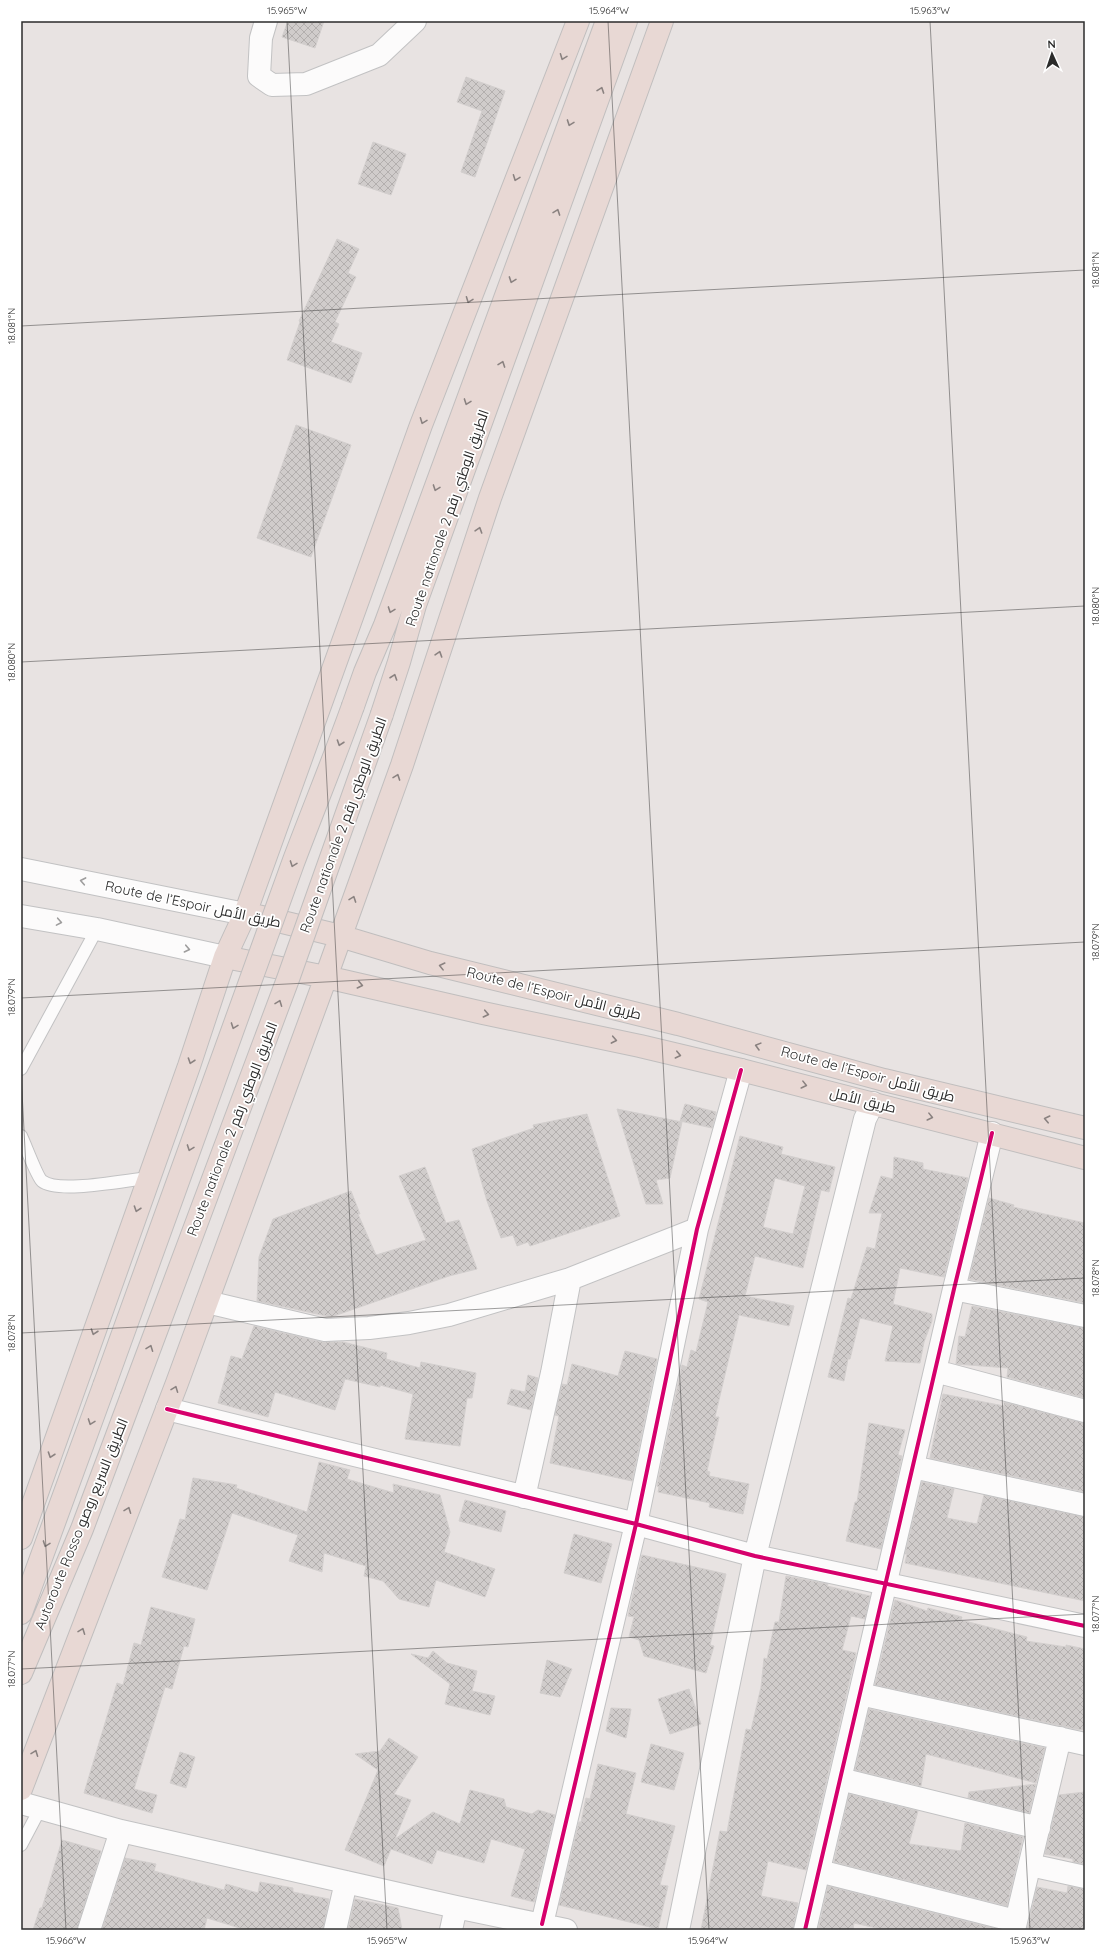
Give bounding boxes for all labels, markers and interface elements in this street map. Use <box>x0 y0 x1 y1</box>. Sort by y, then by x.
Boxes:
text: 15.965°W <box>267 4 307 17</box>
text: 15.964°W <box>589 4 629 17</box>
text: 15.963°W <box>910 4 950 17</box>
north arrow <box>1032 34 1072 74</box>
text: N <box>1047 37 1056 51</box>
one-way arrow <box>560 54 568 61</box>
one-way arrow <box>597 87 605 94</box>
one-way arrow <box>566 120 574 127</box>
one-way arrow <box>513 175 521 182</box>
one-way arrow <box>553 209 561 216</box>
text: 18.081°N <box>1089 252 1102 288</box>
one-way arrow <box>509 277 517 284</box>
one-way arrow <box>466 296 474 303</box>
text: 18.081°N <box>5 308 18 344</box>
one-way arrow <box>497 361 506 368</box>
one-way arrow <box>464 399 472 406</box>
street label: Route nationale الطريق الوطني رقم 2 <box>401 407 496 630</box>
one-way arrow <box>419 417 427 424</box>
one-way arrow <box>432 484 440 491</box>
one-way arrow <box>475 527 483 534</box>
text: 18.080°N <box>1089 587 1102 625</box>
one-way arrow <box>387 606 395 613</box>
text: 18.080°N <box>5 643 18 681</box>
one-way arrow <box>434 650 442 657</box>
one-way arrow <box>390 674 398 681</box>
street label: Route nationale الطريق الوطني رقم 2 <box>295 715 393 936</box>
one-way arrow <box>336 740 345 747</box>
one-way arrow <box>393 773 401 780</box>
one-way arrow <box>289 861 297 868</box>
street label: Route de l’Espoir طريق الأمل <box>103 877 283 931</box>
one-way arrow <box>80 878 86 886</box>
one-way arrow <box>349 896 357 903</box>
one-way arrow <box>56 918 63 926</box>
text: 18.079°N <box>1089 923 1102 961</box>
one-way arrow <box>184 944 190 952</box>
one-way arrow <box>439 962 446 971</box>
street label: Route de l’Espoir طريق الأمل <box>465 963 643 1023</box>
text: 18.079°N <box>5 978 18 1016</box>
one-way arrow <box>356 980 363 988</box>
one-way arrow <box>274 1000 283 1007</box>
one-way arrow <box>483 1009 489 1017</box>
street label: Route nationale الطريق الوطني رقم 2 <box>183 1019 284 1240</box>
one-way arrow <box>230 1022 238 1029</box>
one-way arrow <box>610 1036 617 1044</box>
one-way arrow <box>755 1042 761 1050</box>
street label: Route de l’Espoir طريق الأمل <box>779 1043 957 1105</box>
one-way arrow <box>674 1050 681 1058</box>
one-way arrow <box>187 1057 195 1064</box>
one-way arrow <box>801 1081 807 1089</box>
street label: طريق الأمل <box>828 1084 898 1116</box>
one-way arrow <box>927 1113 933 1121</box>
one-way arrow <box>1044 1116 1050 1124</box>
one-way arrow <box>186 1145 194 1152</box>
one-way arrow <box>133 1205 142 1212</box>
text: 18.078°N <box>1089 1259 1102 1297</box>
text: 18.078°N <box>5 1314 18 1352</box>
one-way arrow <box>90 1328 99 1335</box>
one-way arrow <box>145 1344 153 1351</box>
one-way arrow <box>170 1385 178 1392</box>
street label: Autoroute Rosso الطريق السريع روصو <box>30 1416 132 1632</box>
one-way arrow <box>87 1419 95 1426</box>
one-way arrow <box>47 1451 56 1458</box>
one-way arrow <box>124 1506 132 1513</box>
one-way arrow <box>43 1541 51 1548</box>
text: 18.077°N <box>1089 1595 1102 1633</box>
one-way arrow <box>77 1628 85 1635</box>
text: 18.077°N <box>5 1650 18 1688</box>
one-way arrow <box>31 1749 39 1756</box>
text: 15.966°W <box>46 1934 86 1947</box>
text: 15.965°W <box>367 1934 407 1947</box>
text: 15.964°W <box>688 1934 728 1947</box>
text: 15.963°W <box>1010 1934 1050 1947</box>

